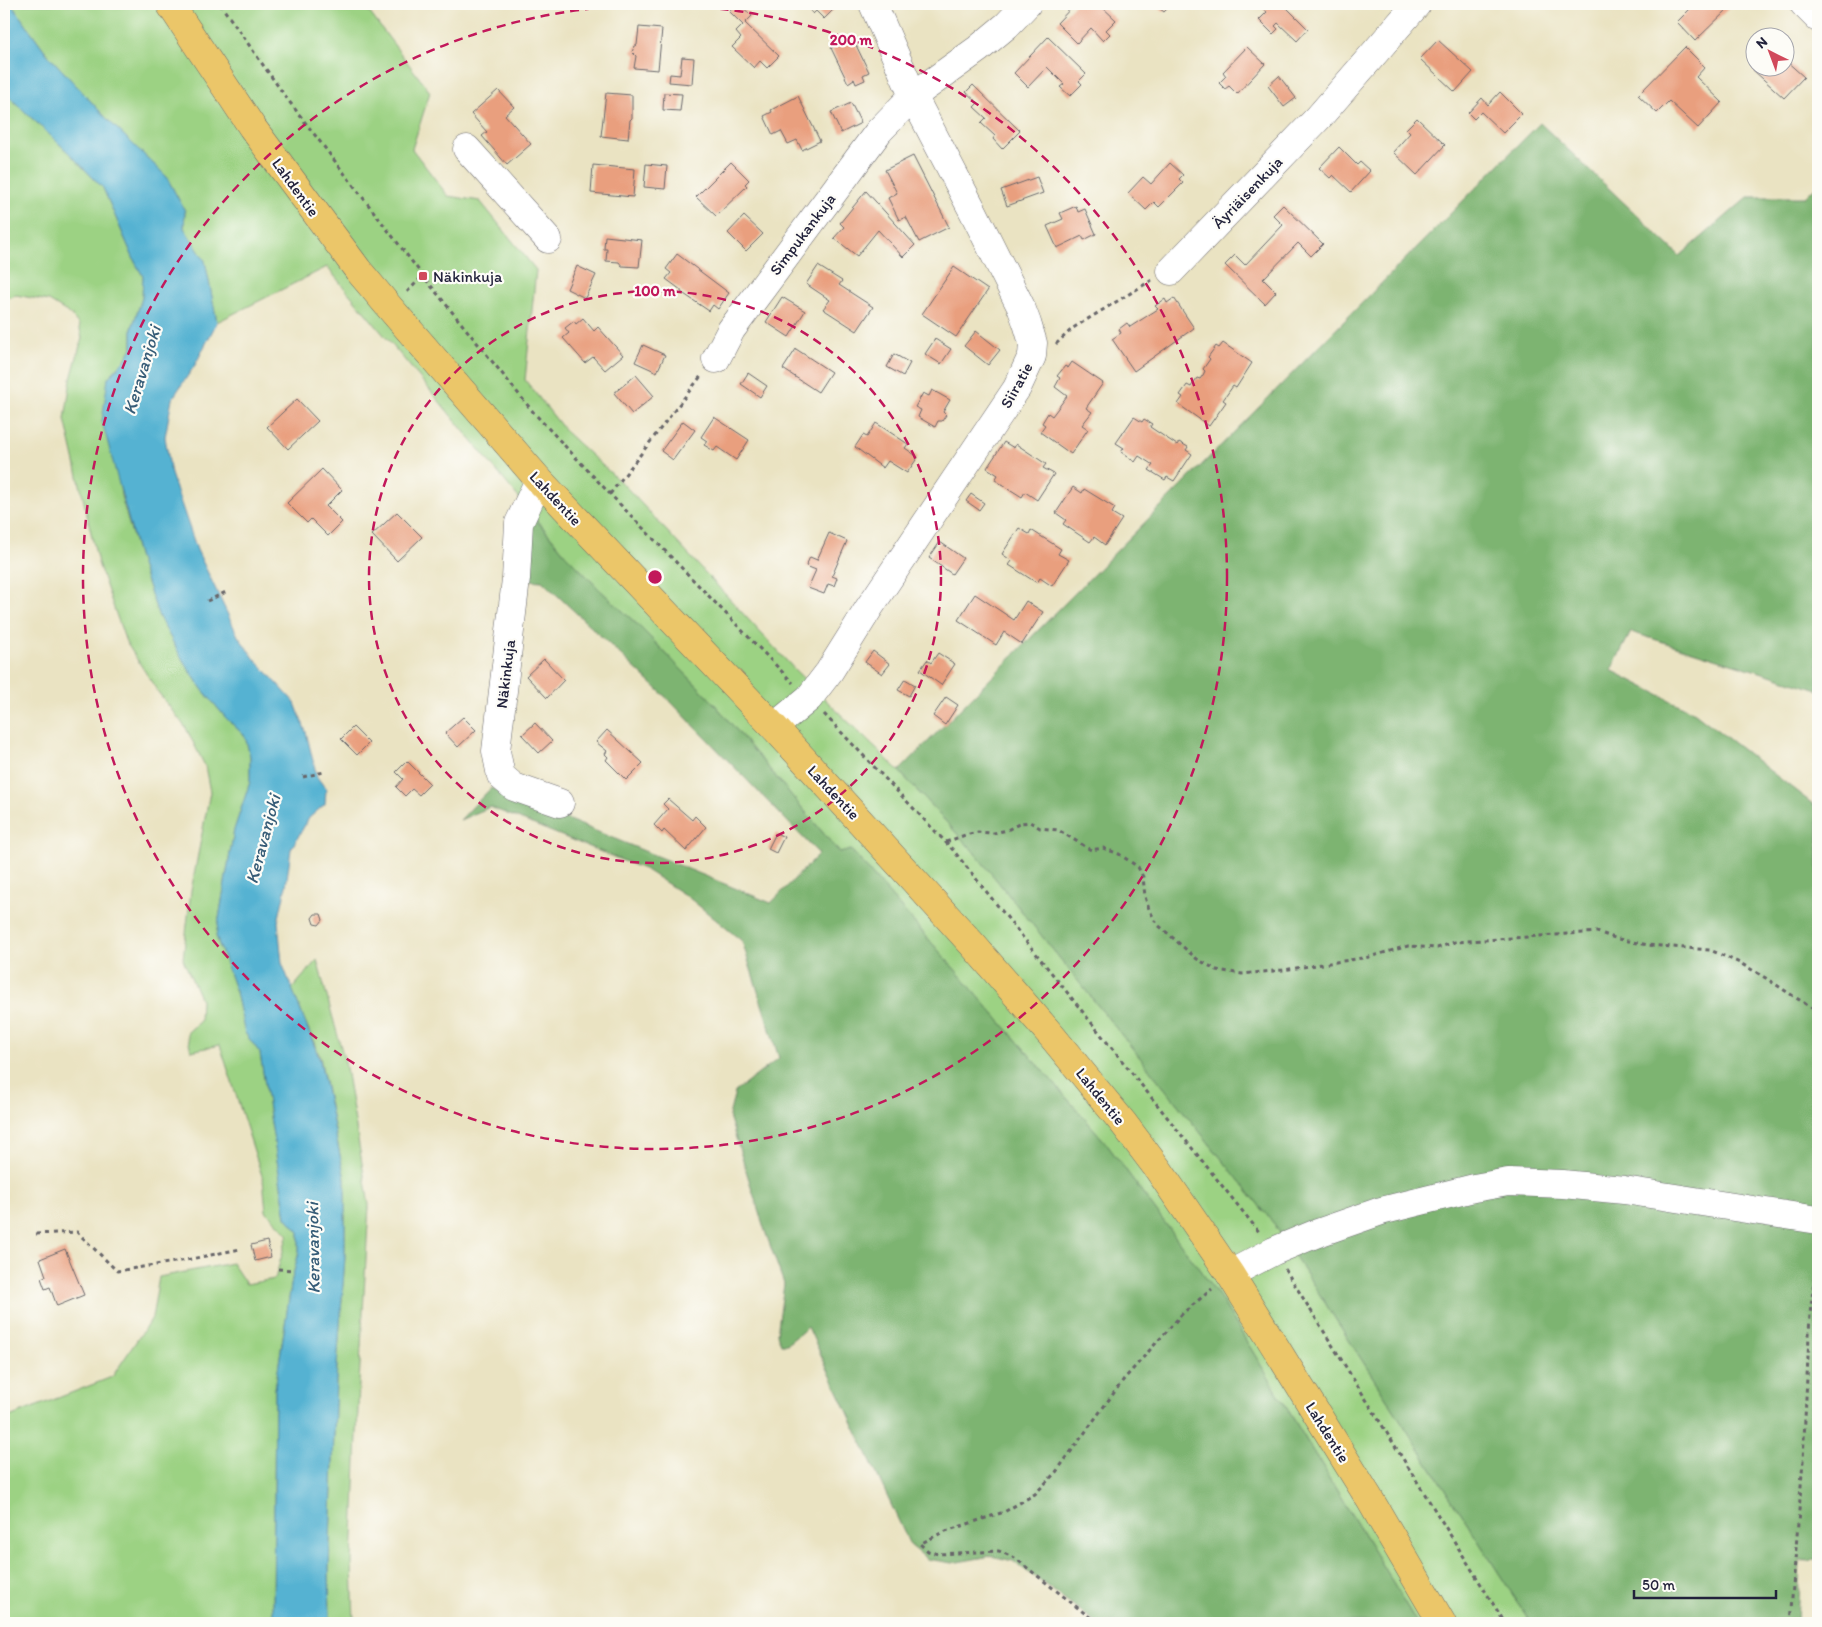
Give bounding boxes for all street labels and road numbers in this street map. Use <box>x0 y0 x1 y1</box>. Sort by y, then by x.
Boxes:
street label: Äyriäisenkuja <box>1208 152 1287 232</box>
street label: Lahdentie <box>268 154 323 220</box>
street label: Simpukankuja <box>765 190 839 279</box>
street label: Siiratie <box>996 359 1037 412</box>
street label: Lahdentie <box>526 467 586 530</box>
street label: Näkinkuja <box>492 638 519 710</box>
street label: Lahdentie <box>804 761 864 824</box>
street label: Lahdentie <box>1072 1064 1129 1129</box>
street label: Lahdentie <box>1302 1398 1354 1466</box>

